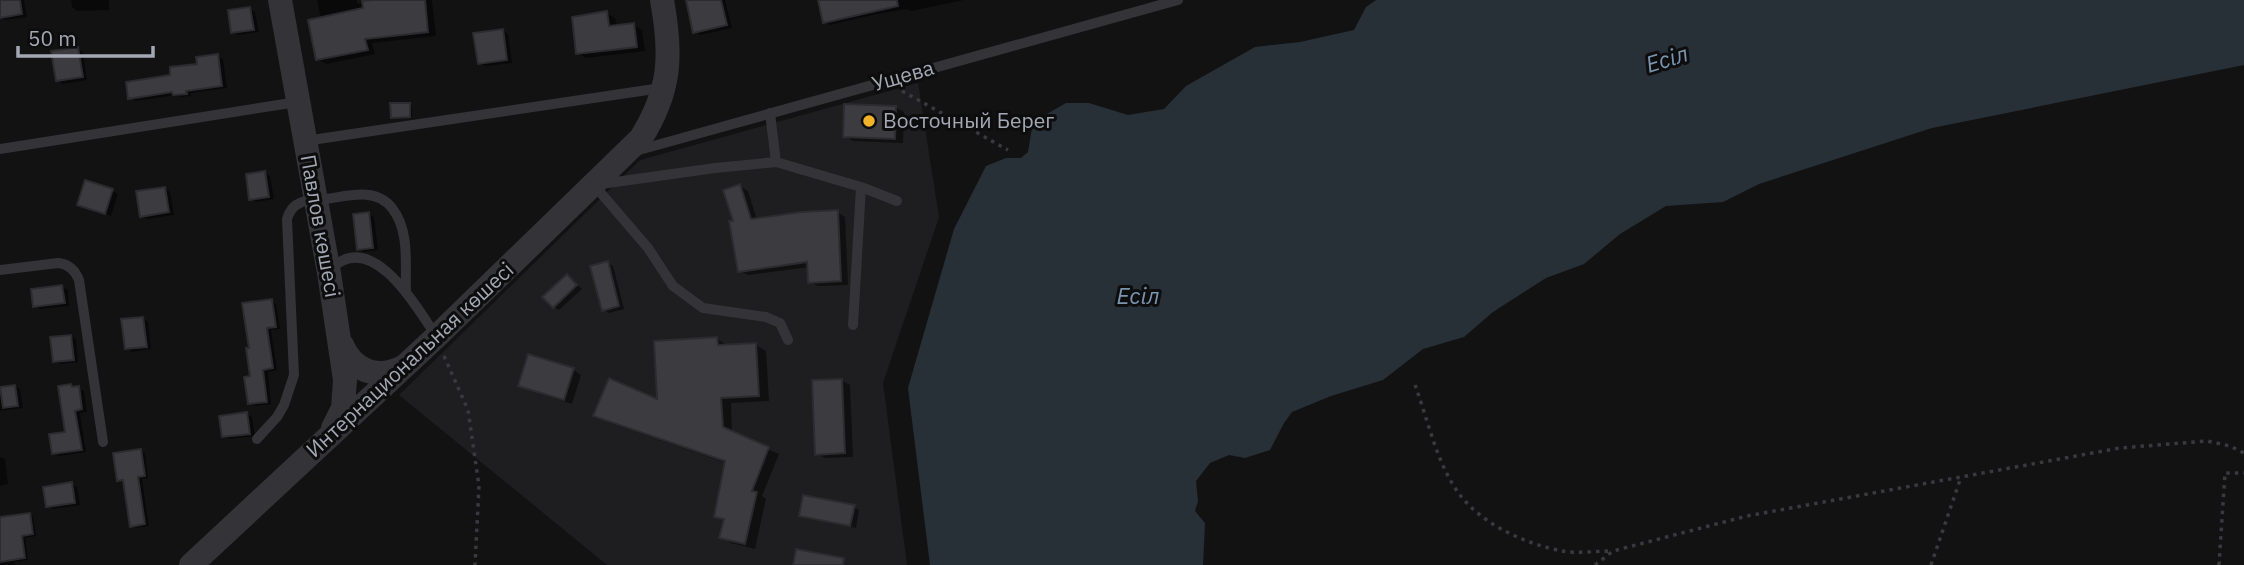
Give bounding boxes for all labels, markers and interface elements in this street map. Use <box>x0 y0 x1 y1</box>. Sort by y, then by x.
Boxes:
scale bar <box>18 14 152 58</box>
text: 50 m <box>28 24 77 52</box>
water label: Есіл <box>1642 37 1692 79</box>
street label: Ущева <box>868 53 937 97</box>
place label: Восточный Берег <box>883 106 1054 134</box>
marker: Восточный Берег <box>861 113 877 129</box>
street label: Павлов көшесі <box>295 152 347 300</box>
street label: Интернациональная көшесі <box>300 256 519 463</box>
water label: Есіл <box>1116 280 1160 310</box>

